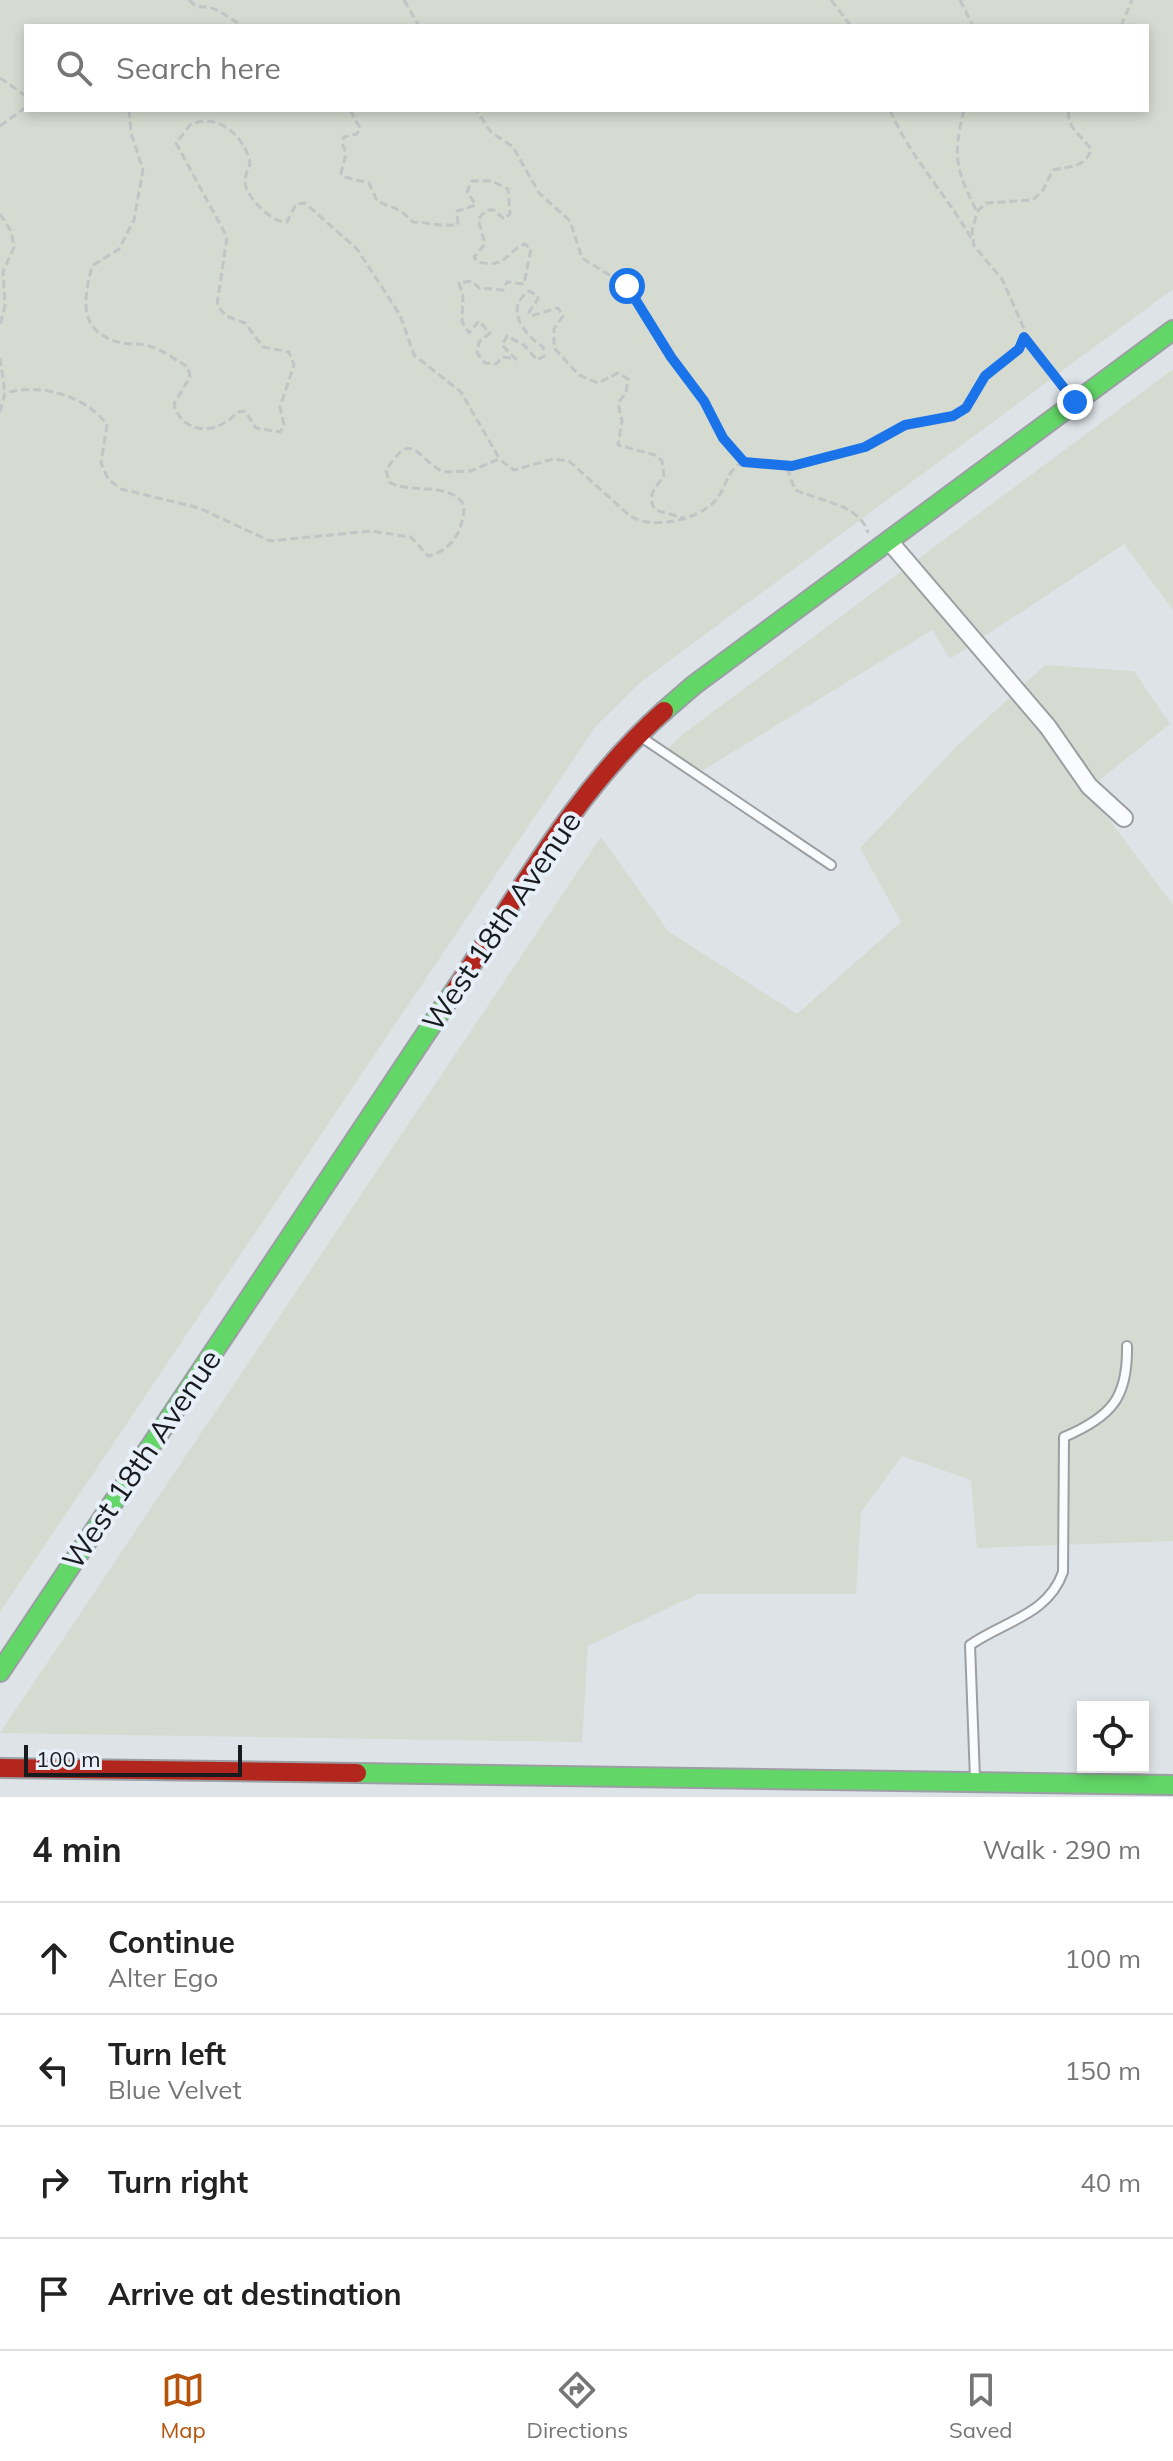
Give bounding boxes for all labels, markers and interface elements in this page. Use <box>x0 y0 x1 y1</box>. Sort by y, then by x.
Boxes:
search box <box>24 24 1149 112</box>
icon: search <box>52 46 96 90</box>
text: Search here <box>116 49 281 87</box>
route start <box>609 268 645 304</box>
route end <box>1057 384 1093 420</box>
street label: West 18th Avenue <box>413 804 589 1038</box>
street label: West 18th Avenue <box>53 1342 229 1576</box>
map controls <box>1077 1701 1149 1773</box>
button: locate <box>1077 1701 1149 1773</box>
scale bar <box>24 1741 242 1777</box>
text: 100 m <box>36 1745 101 1773</box>
text: 4 min <box>32 1828 122 1871</box>
text: Walk · 290 m <box>982 1833 1141 1866</box>
text: Continue <box>108 1923 235 1961</box>
icon: ahead <box>32 1936 76 1980</box>
text: 100 m <box>1065 1942 1141 1975</box>
text: Alter Ego <box>108 1961 218 1994</box>
text: Turn left <box>108 2035 226 2073</box>
icon: left <box>32 2048 76 2092</box>
text: 150 m <box>1065 2054 1141 2087</box>
text: Blue Velvet <box>108 2073 242 2106</box>
icon: right <box>32 2160 76 2204</box>
text: Turn right <box>108 2163 248 2201</box>
text: 40 m <box>1080 2166 1141 2199</box>
icon: arrive <box>32 2272 76 2316</box>
text: Arrive at destination <box>108 2275 402 2313</box>
tab: Map <box>160 2368 206 2444</box>
tab: Directions <box>527 2368 628 2444</box>
tab: Saved <box>949 2368 1013 2444</box>

